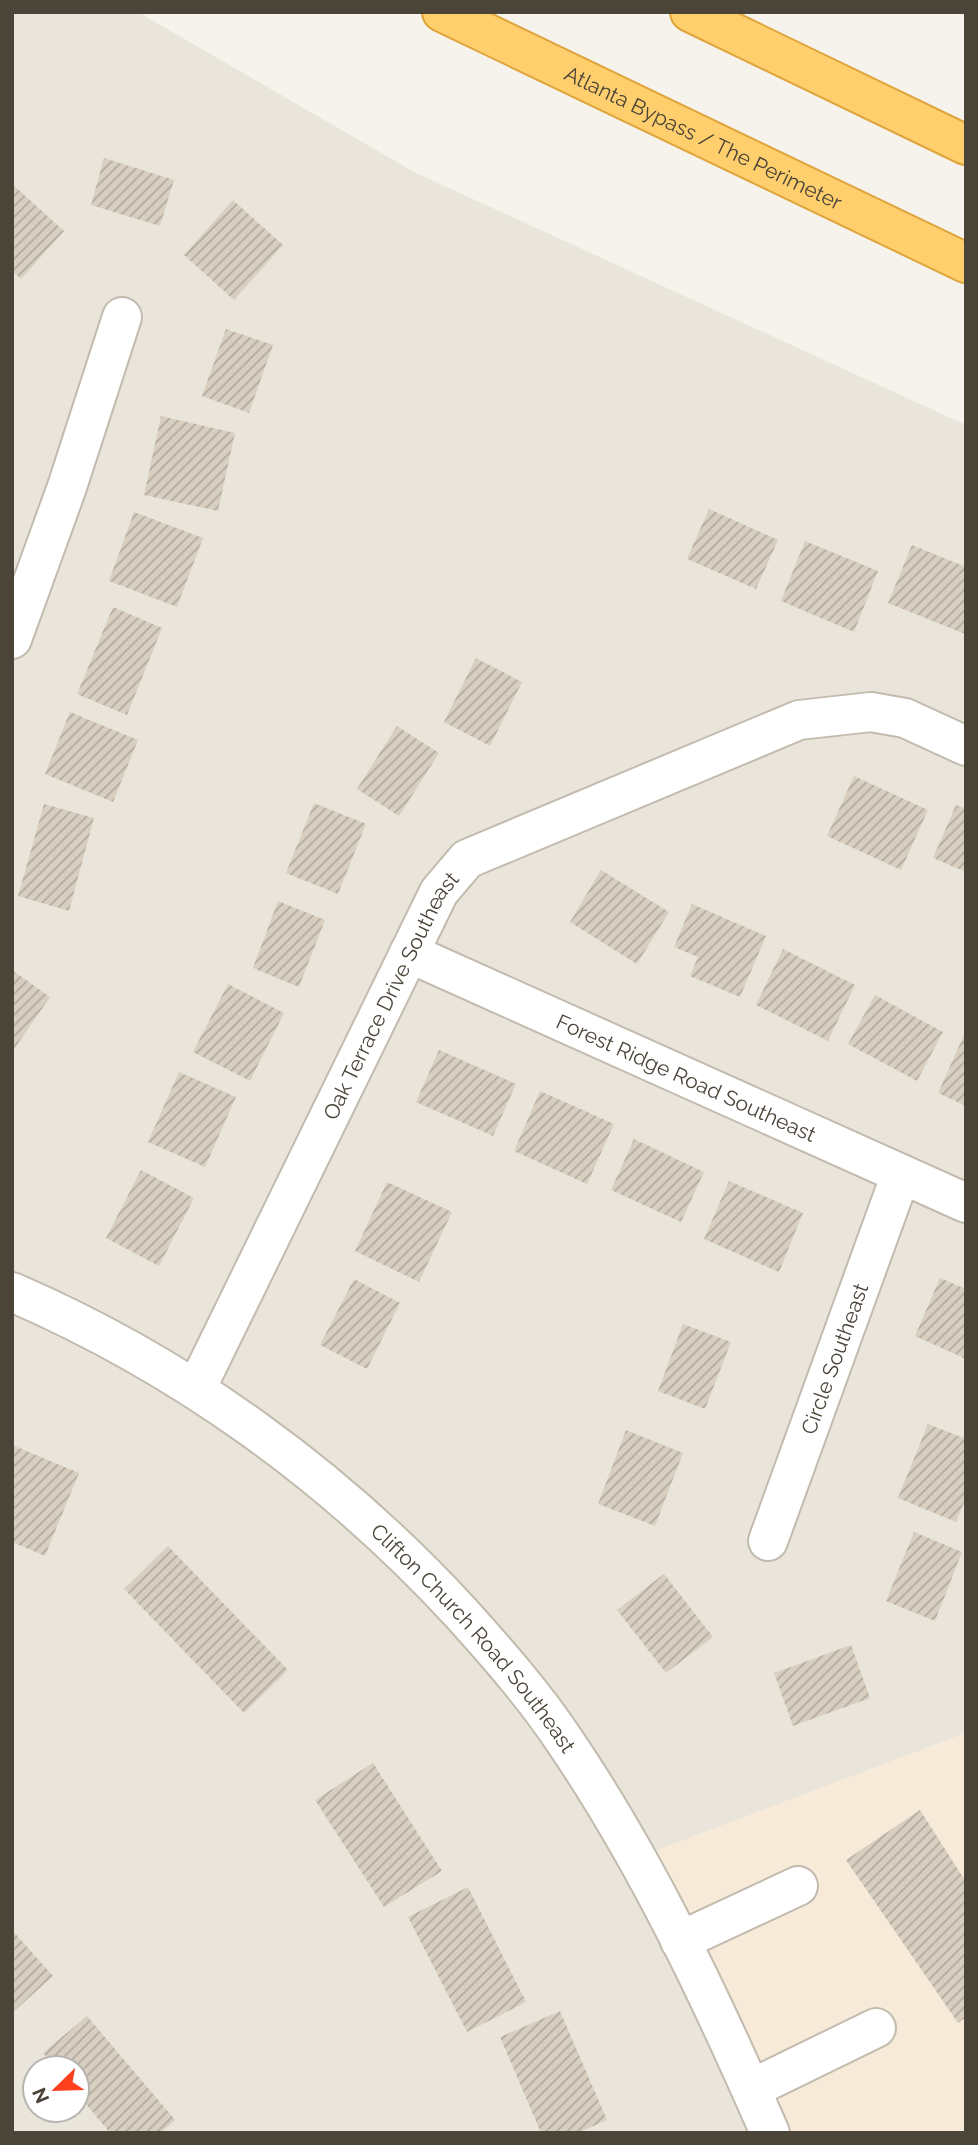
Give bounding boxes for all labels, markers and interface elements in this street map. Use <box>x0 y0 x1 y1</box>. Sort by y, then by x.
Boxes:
street label: Atlanta Bypass / The Perimeter <box>561 60 847 215</box>
street label: Oak Terrace Drive Southeast <box>317 866 463 1123</box>
street label: Forest Ridge Road Southeast <box>553 1008 820 1147</box>
street label: Circle Southeast <box>795 1280 873 1438</box>
street label: Clifton Church Road Southeast <box>366 1518 581 1757</box>
north arrow <box>21 2054 91 2124</box>
text: N <box>27 2085 53 2107</box>

